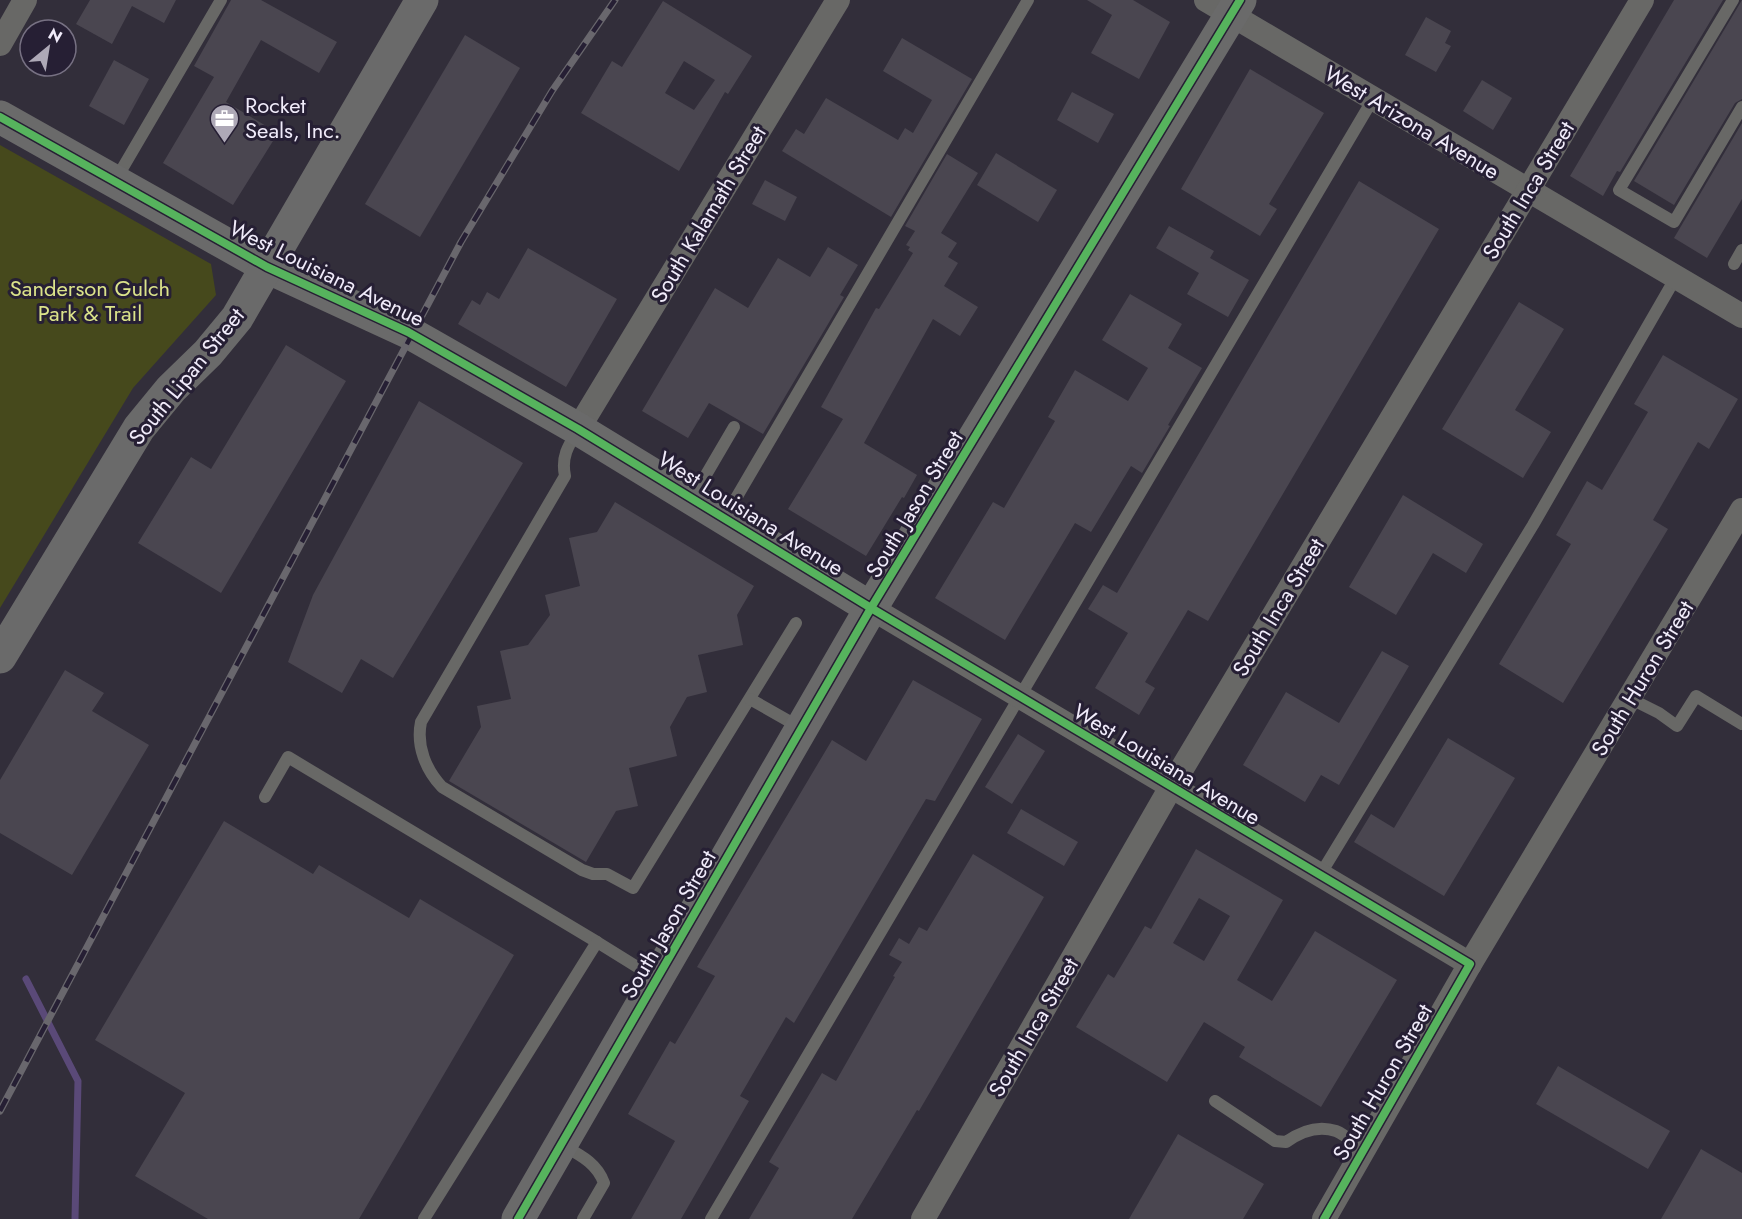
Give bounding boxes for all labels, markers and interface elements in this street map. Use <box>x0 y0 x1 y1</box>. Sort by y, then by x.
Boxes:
north arrow <box>18 18 78 78</box>
text: N <box>44 22 67 49</box>
street label: West Arizona Avenue <box>1318 57 1506 187</box>
place label: Rocket Seals, Inc. <box>245 89 340 146</box>
office icon: Rocket Seals, Inc. <box>208 102 240 144</box>
street label: South Inca Street <box>1474 114 1582 265</box>
street label: South Kalamath Street <box>642 119 774 309</box>
street label: West Louisiana Avenue <box>224 212 430 334</box>
park label: Sanderson Gulch Park & Trail <box>10 272 170 329</box>
street label: South Lipan Street <box>121 300 252 452</box>
street label: South Jason Street <box>857 424 971 584</box>
street label: West Louisiana Avenue <box>652 443 850 583</box>
street label: South Inca Street <box>1224 531 1332 682</box>
street label: South Huron Street <box>1583 594 1701 762</box>
street label: West Louisiana Avenue <box>1067 695 1267 833</box>
street label: South Jason Street <box>613 843 724 1004</box>
street label: South Inca Street <box>980 951 1086 1103</box>
street label: South Huron Street <box>1324 997 1440 1166</box>

